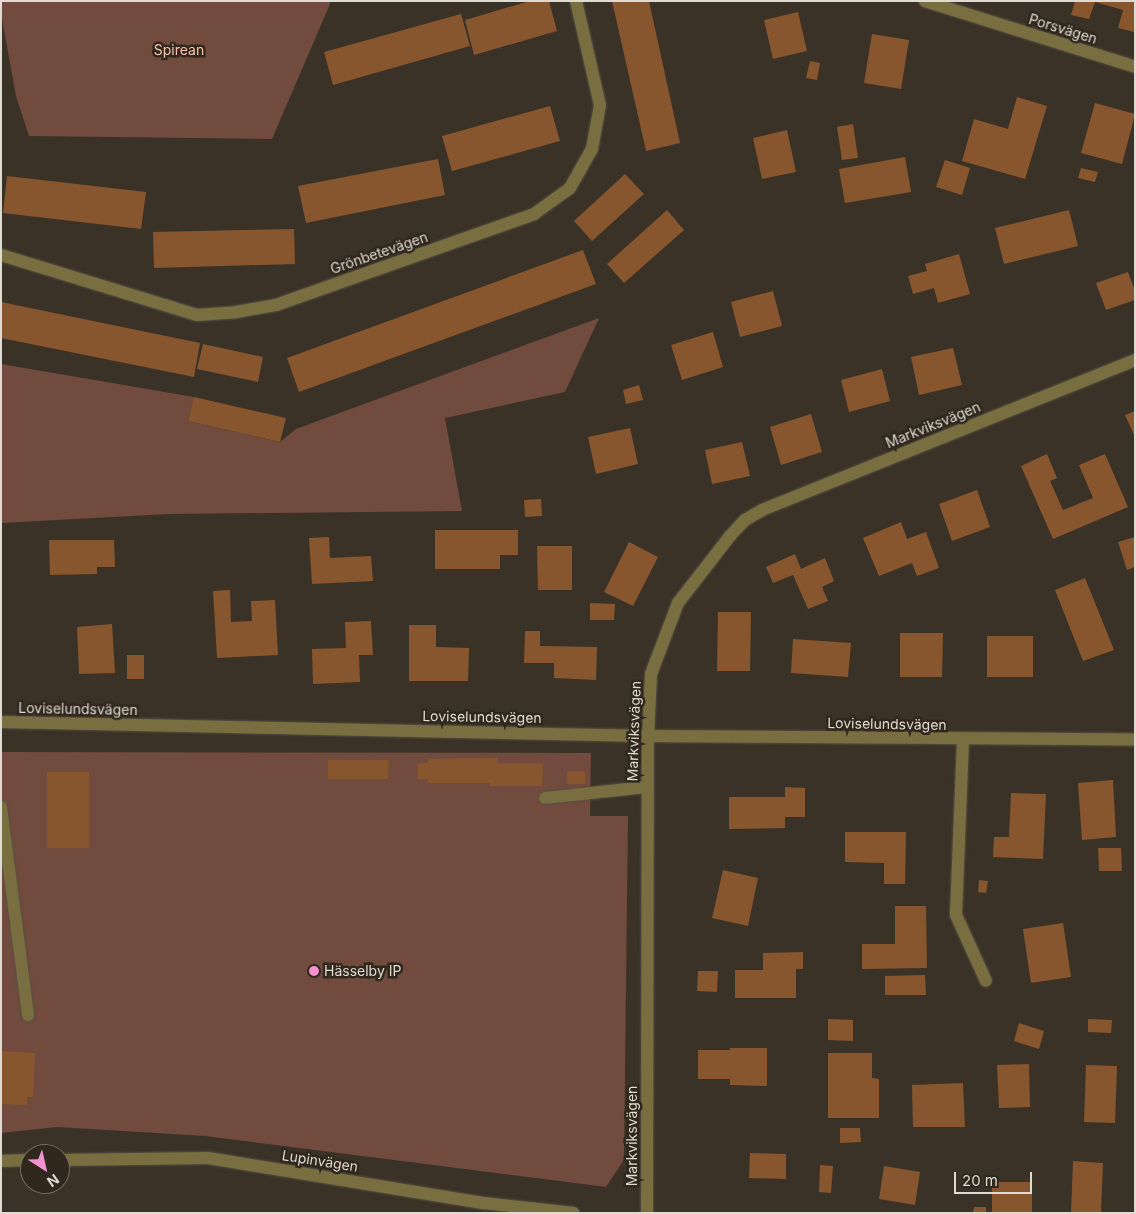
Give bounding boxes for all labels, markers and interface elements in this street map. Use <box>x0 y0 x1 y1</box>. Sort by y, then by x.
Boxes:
street label: Porsvägen <box>1027 11 1099 47</box>
park label: Spirean <box>154 42 204 58</box>
street label: Grönbetevägen <box>328 228 430 278</box>
street label: Markviksvägen <box>883 398 983 452</box>
street label: Markviksvägen <box>624 680 644 782</box>
street label: Loviselundsvägen <box>18 700 138 718</box>
street label: Loviselundsvägen <box>422 708 542 726</box>
street label: Loviselundsvägen <box>827 715 947 733</box>
place label: Hässelby IP <box>324 963 401 979</box>
marker: Hässelby IP <box>308 965 320 977</box>
street label: Markviksvägen <box>624 1086 640 1186</box>
north arrow <box>20 1144 70 1194</box>
street label: Lupinvägen <box>281 1147 359 1175</box>
scale bar <box>956 1162 1034 1194</box>
text: N <box>44 1171 63 1191</box>
text: 20 m <box>962 1171 998 1190</box>

